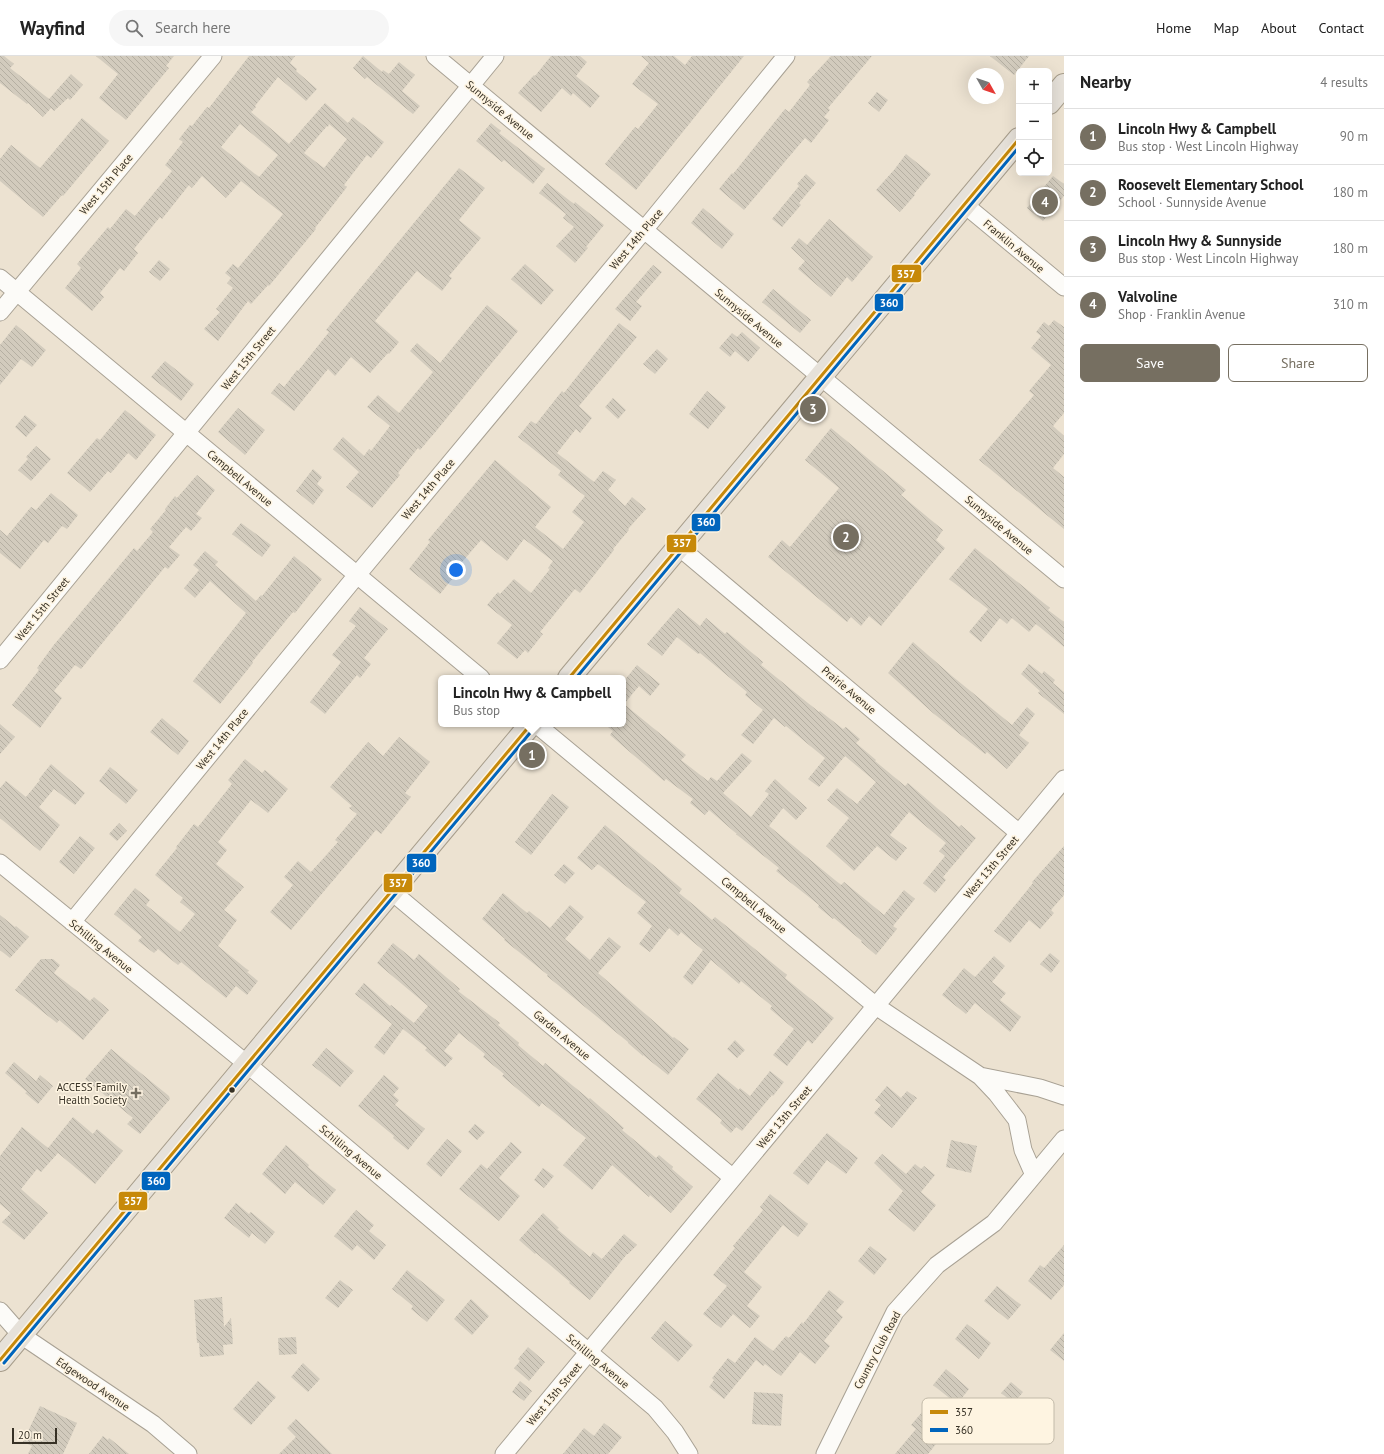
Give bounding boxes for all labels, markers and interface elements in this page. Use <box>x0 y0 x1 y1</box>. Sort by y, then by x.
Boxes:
search box <box>109 10 389 46</box>
text: Wayfind <box>20 16 85 40</box>
icon: search <box>123 17 145 39</box>
text: Search here <box>155 18 231 37</box>
text: Home <box>1156 19 1191 37</box>
text: Map <box>1213 19 1239 37</box>
text: About <box>1261 19 1297 37</box>
text: Contact <box>1319 19 1364 37</box>
north arrow <box>968 68 1004 104</box>
map controls <box>1016 68 1052 176</box>
button: + <box>1016 68 1052 104</box>
text: Nearby <box>1080 71 1131 93</box>
text: 4 results <box>1320 74 1368 91</box>
street label: Sunnyside Avenue <box>463 77 537 143</box>
button: − <box>1016 104 1052 140</box>
text: Lincoln Hwy & Campbell <box>1118 119 1276 138</box>
text: 1 <box>1089 128 1097 145</box>
text: 90 m <box>1340 128 1368 145</box>
text: Bus stop · West Lincoln Highway <box>1118 138 1298 155</box>
button: locate <box>1016 140 1052 176</box>
street label: West 15th Place <box>76 150 136 217</box>
text: Roosevelt Elementary School <box>1118 175 1304 194</box>
text: 2 <box>1089 184 1097 201</box>
text: 180 m <box>1333 184 1368 201</box>
pin: 4 <box>1032 187 1058 217</box>
text: School · Sunnyside Avenue <box>1118 194 1266 211</box>
street label: West 14th Place <box>606 205 666 272</box>
street label: Franklin Avenue <box>981 216 1048 276</box>
text: Lincoln Hwy & Sunnyside <box>1118 231 1282 250</box>
text: 3 <box>1089 240 1097 257</box>
text: 180 m <box>1333 240 1368 257</box>
text: Bus stop · West Lincoln Highway <box>1118 250 1298 267</box>
line badge: 357 <box>891 264 922 283</box>
text: 357 <box>897 267 915 281</box>
street label: Sunnyside Avenue <box>712 285 786 351</box>
text: Valvoline <box>1118 287 1177 306</box>
line badge: 360 <box>874 293 904 312</box>
text: 360 <box>880 296 898 310</box>
text: 4 <box>1089 296 1097 313</box>
text: 310 m <box>1333 296 1368 313</box>
text: Shop · Franklin Avenue <box>1118 306 1245 323</box>
street label: West 15th Street <box>218 323 278 393</box>
button: Save <box>1080 344 1220 382</box>
button: Share <box>1228 344 1368 382</box>
pin: 3 <box>800 394 826 424</box>
street label: Campbell Avenue <box>204 446 276 510</box>
street label: West 14th Place <box>398 455 458 522</box>
street label: Sunnyside Avenue <box>962 492 1036 558</box>
line badge: 360 <box>691 513 721 532</box>
text: 360 <box>697 515 715 529</box>
pin: 2 <box>833 522 859 552</box>
line badge: 357 <box>666 534 697 553</box>
text: 357 <box>673 536 691 550</box>
your location <box>446 560 466 580</box>
street label: West 15th Street <box>12 574 72 644</box>
street label: Prairie Avenue <box>819 663 880 717</box>
popup <box>438 675 626 727</box>
text: Lincoln Hwy & Campbell <box>453 683 611 702</box>
text: Bus stop <box>453 702 500 719</box>
street label: West 14th Place <box>193 705 251 773</box>
pin: 1 <box>519 740 545 770</box>
street label: West 13th Street <box>960 832 1022 901</box>
line badge: 360 <box>406 853 437 873</box>
text: 360 <box>412 856 430 870</box>
line badge: 357 <box>383 873 413 893</box>
street label: Campbell Avenue <box>718 873 790 937</box>
text: 357 <box>389 876 407 890</box>
street label: Schilling Avenue <box>66 916 136 976</box>
street label: Garden Avenue <box>531 1007 594 1063</box>
place label: ACCESS Family Health Society <box>57 1080 128 1107</box>
street label: West 13th Street <box>753 1082 815 1151</box>
unlabelled marker <box>227 1085 237 1095</box>
marker: ACCESS Family Health Society <box>130 1087 142 1099</box>
street label: Schilling Avenue <box>317 1122 386 1183</box>
line badge: 360 <box>141 1171 171 1191</box>
text: 360 <box>147 1174 165 1188</box>
line badge: 357 <box>118 1191 148 1211</box>
text: 357 <box>124 1194 142 1208</box>
street label: Country Club Road <box>851 1308 904 1391</box>
street label: Schilling Avenue <box>564 1331 633 1392</box>
street label: Edgewood Avenue <box>54 1354 133 1414</box>
street label: West 13th Street <box>523 1359 585 1428</box>
legend <box>922 1398 1054 1444</box>
text: 357 <box>955 1405 973 1419</box>
text: 360 <box>955 1423 973 1437</box>
scale bar <box>12 1426 57 1445</box>
text: 20 m <box>18 1428 42 1442</box>

